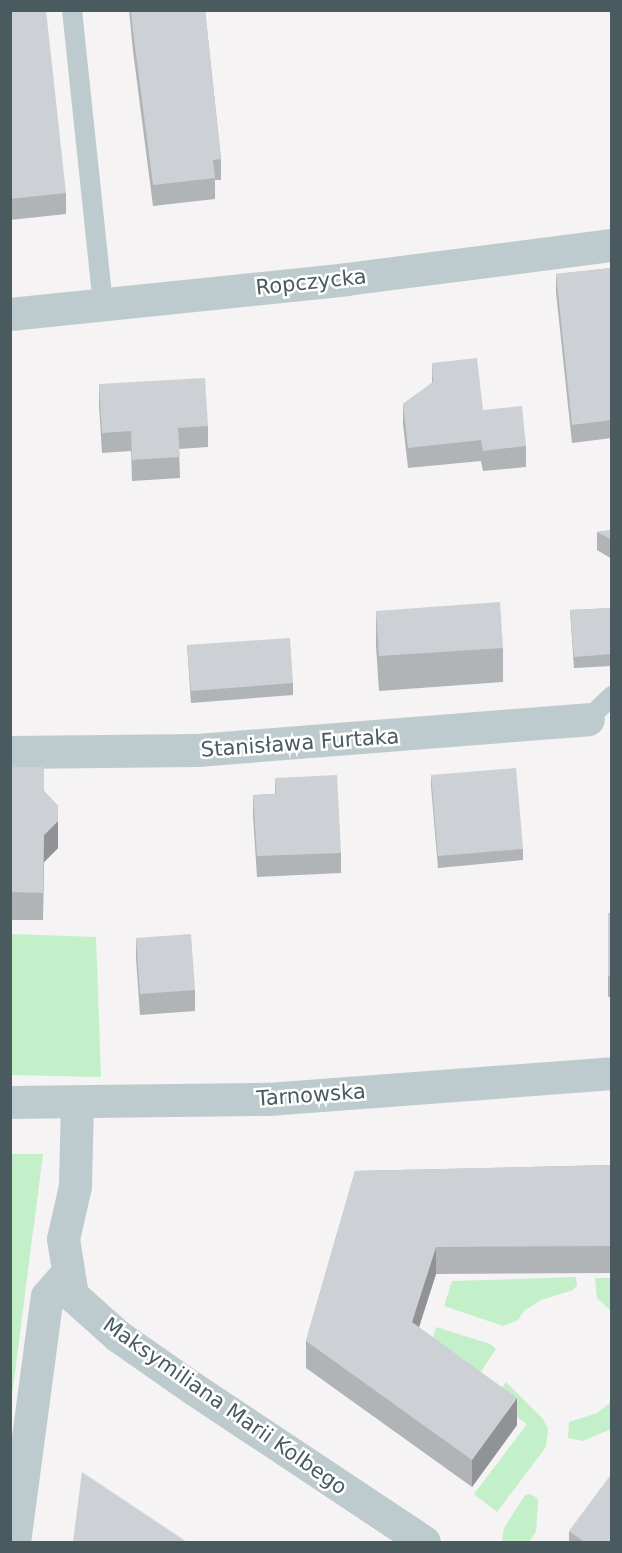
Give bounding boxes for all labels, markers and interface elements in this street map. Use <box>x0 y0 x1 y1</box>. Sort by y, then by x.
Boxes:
street label: Ropczycka <box>254 264 368 300</box>
street label: Stanisława Furtaka <box>200 724 400 762</box>
street label: Tarnowska <box>256 1079 366 1111</box>
street label: Maksymiliana Marii Kolbego <box>98 1312 352 1500</box>

